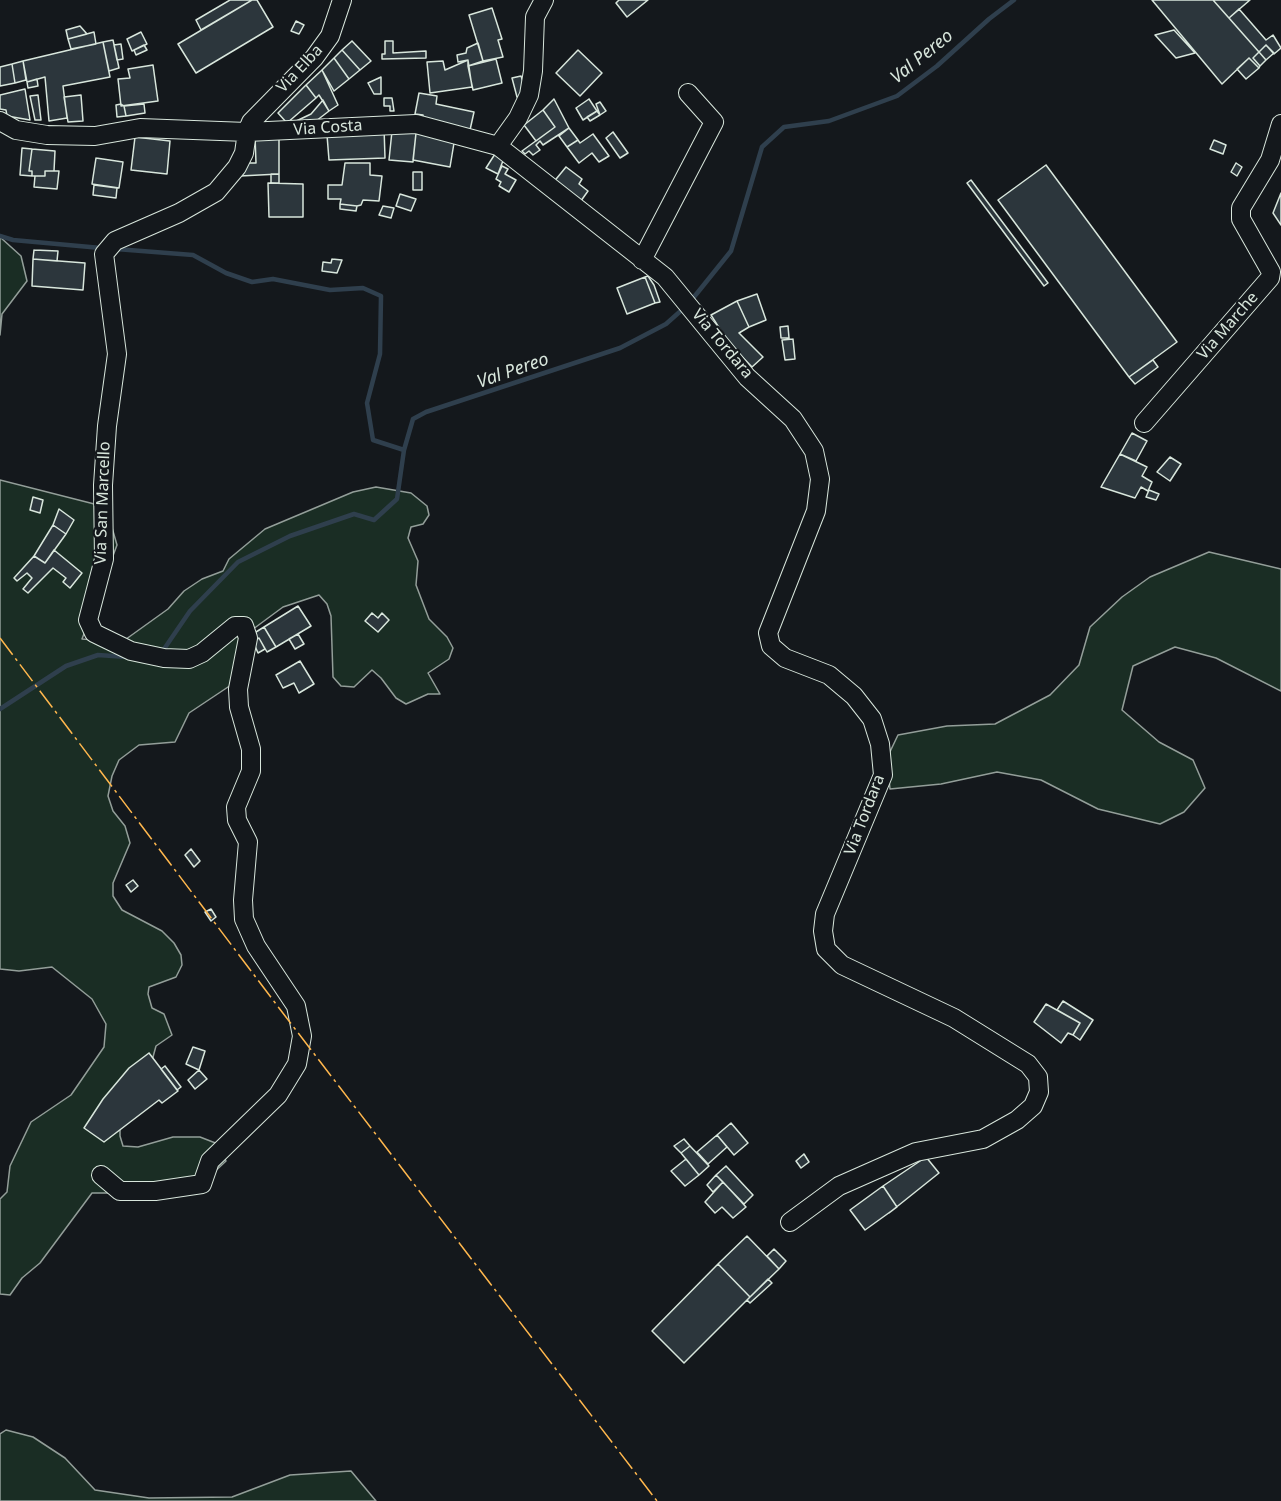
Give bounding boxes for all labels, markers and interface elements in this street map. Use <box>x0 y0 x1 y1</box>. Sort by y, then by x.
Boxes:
water label: Val Pereo <box>886 25 958 89</box>
street label: Via Elba <box>273 41 327 97</box>
street label: Via Costa <box>293 116 363 140</box>
street label: Via Marche <box>1193 288 1263 364</box>
street label: Via Tordara <box>687 305 757 383</box>
water label: Val Pereo <box>474 349 552 393</box>
street label: Via San Marcello <box>91 441 115 565</box>
street label: Via Tordara <box>841 772 889 858</box>

